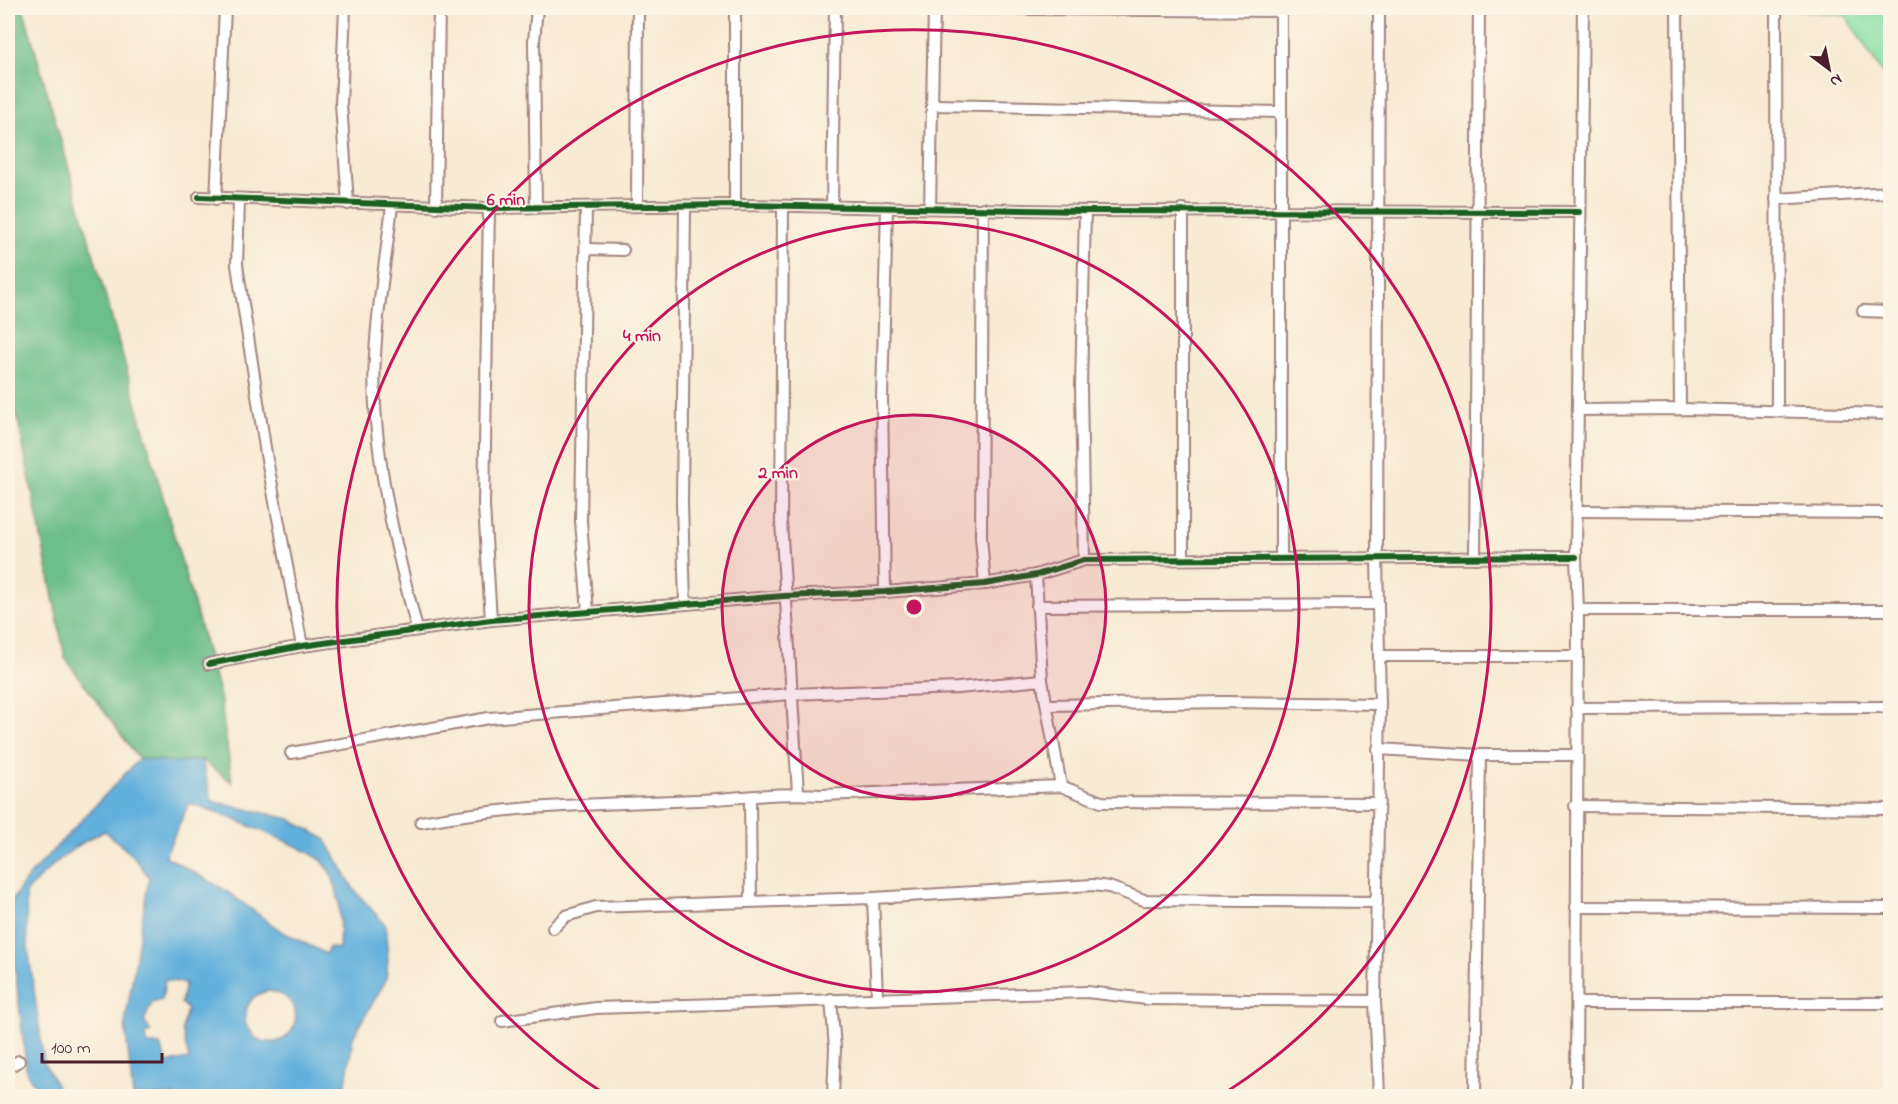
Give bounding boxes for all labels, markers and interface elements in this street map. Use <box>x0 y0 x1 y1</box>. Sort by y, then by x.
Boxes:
north arrow <box>1799 39 1859 99</box>
text: N <box>1825 67 1847 93</box>
text: 6 min <box>487 188 525 214</box>
text: 4 min <box>623 324 661 350</box>
text: 2 min <box>757 461 798 487</box>
centre of rings <box>904 597 924 617</box>
scale bar <box>42 1026 162 1064</box>
text: 100 m <box>51 1036 91 1062</box>

